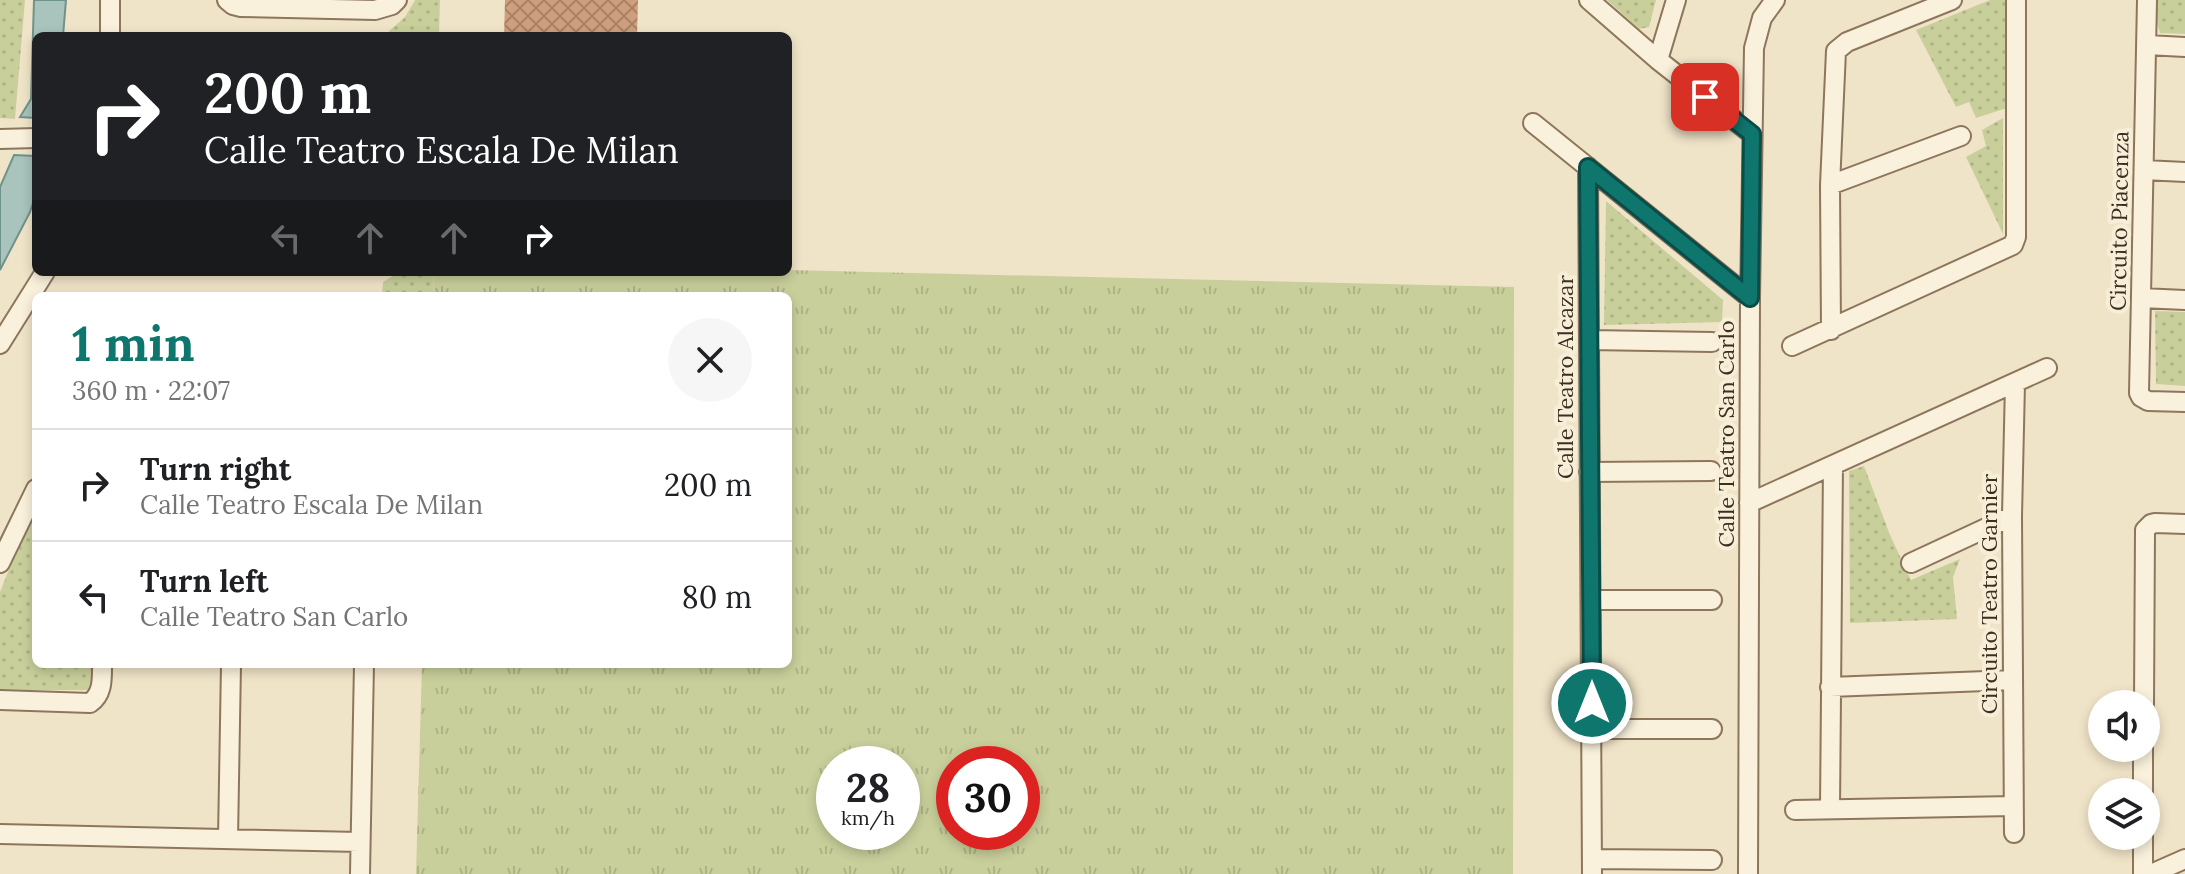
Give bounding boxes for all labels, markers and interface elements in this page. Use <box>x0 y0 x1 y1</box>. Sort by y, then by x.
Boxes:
text: 200 m <box>204 57 371 128</box>
pin <box>1671 63 1739 131</box>
icon: right <box>72 64 176 168</box>
icon: arrive <box>1683 75 1727 119</box>
text: Calle Teatro Escala De Milan <box>204 127 679 173</box>
street label: Circuito Piacenza <box>2103 131 2135 311</box>
icon: left <box>264 216 308 260</box>
icon: ahead <box>348 216 392 260</box>
icon: ahead <box>432 216 476 260</box>
icon: right <box>516 216 560 260</box>
street label: Calle Teatro Alcazar <box>1551 275 1579 479</box>
text: 1 min <box>72 313 195 374</box>
button: close <box>668 318 752 402</box>
street label: Calle Teatro San Carlo <box>1712 320 1740 548</box>
text: 360 m · 22:07 <box>72 374 230 407</box>
text: Turn right <box>140 450 291 488</box>
icon: right <box>72 463 116 507</box>
text: 200 m <box>664 466 752 504</box>
street label: Circuito Teatro Garnier <box>1975 473 2003 714</box>
text: Calle Teatro Escala De Milan <box>140 488 483 521</box>
text: Turn left <box>140 562 268 600</box>
icon: left <box>72 575 116 619</box>
text: 80 m <box>682 578 752 616</box>
text: Calle Teatro San Carlo <box>140 600 408 633</box>
position arrow <box>1550 661 1634 745</box>
map controls <box>2088 690 2160 850</box>
button: sound <box>2088 690 2160 762</box>
speed limit sign: 30 <box>936 746 1040 850</box>
text: 28 <box>846 762 890 813</box>
button: layers <box>2088 778 2160 850</box>
text: km/h <box>841 805 895 830</box>

